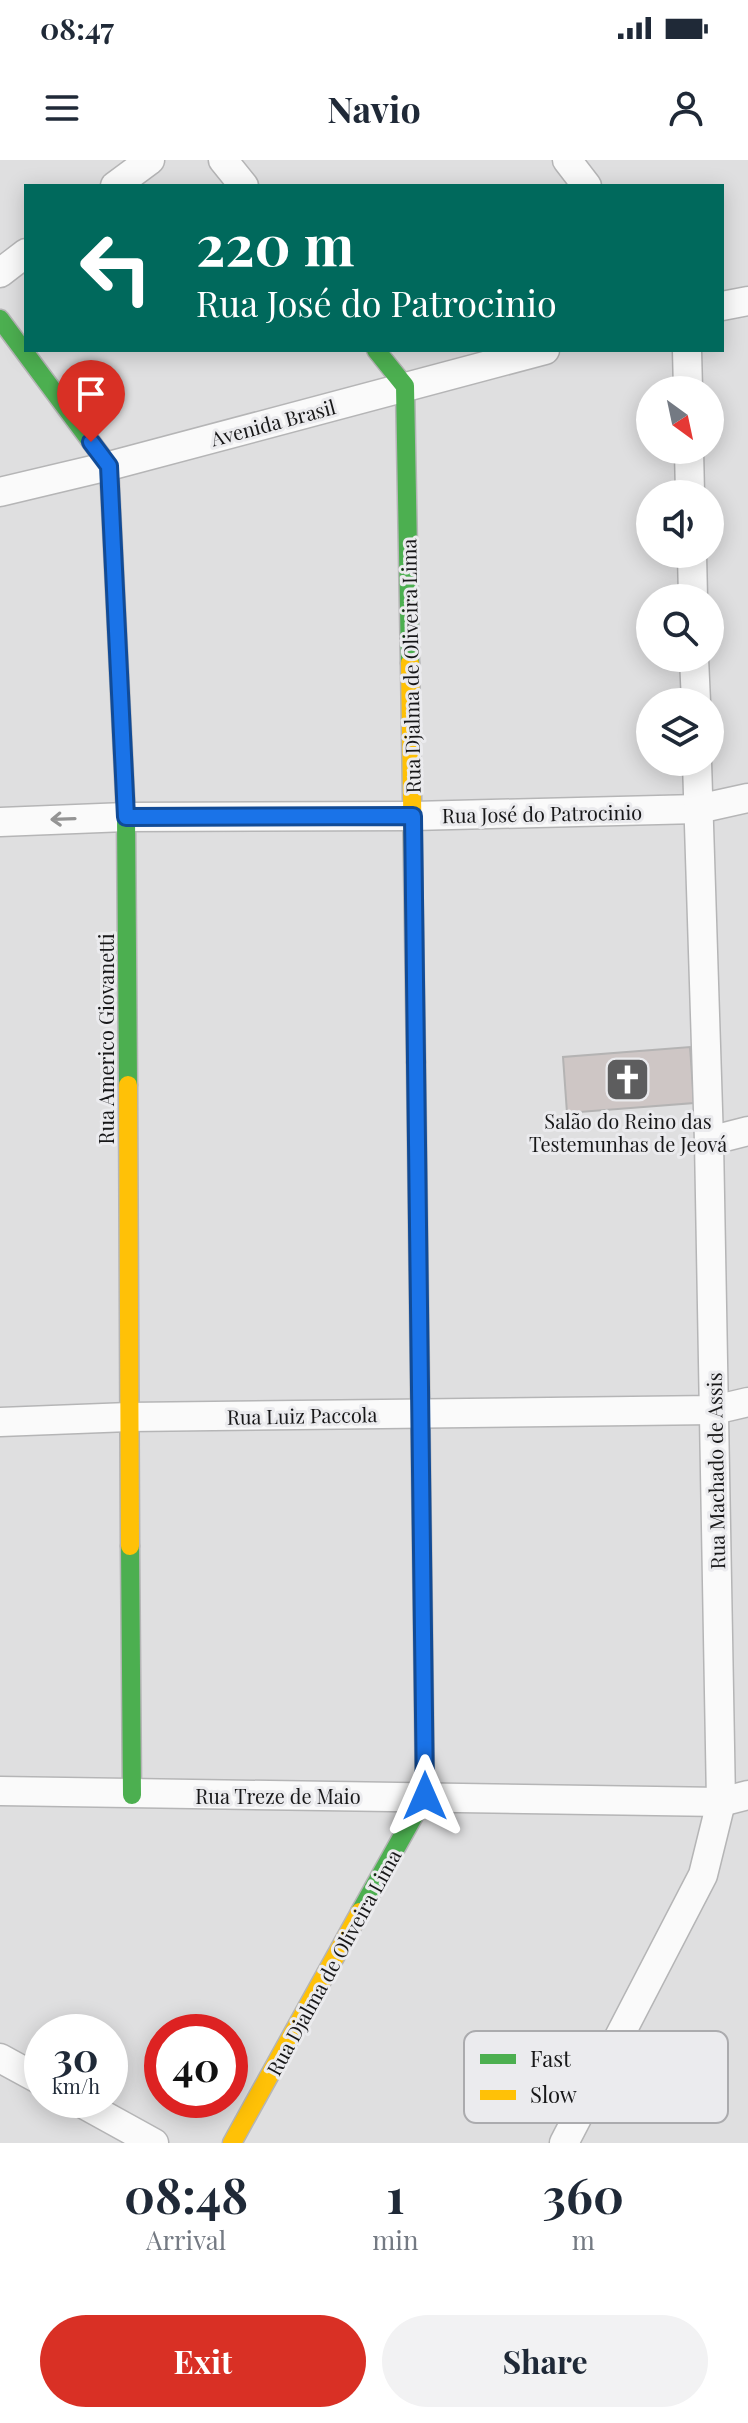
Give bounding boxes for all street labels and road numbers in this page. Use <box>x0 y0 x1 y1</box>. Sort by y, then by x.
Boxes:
street label: Avenida Brasil <box>207 392 339 452</box>
street label: Rua Djalma de Oliveira Lima <box>394 538 426 794</box>
street label: Rua José do Patrocinio <box>442 798 642 828</box>
street label: Rua Americo Giovanetti <box>92 933 119 1145</box>
street label: Rua Machado de Assis <box>700 1372 730 1570</box>
street label: Rua Luiz Paccola <box>227 1400 377 1430</box>
street label: Rua Treze de Maio <box>195 1782 361 1809</box>
street label: Rua Djalma de Oliveira Lima <box>259 1844 407 2080</box>

